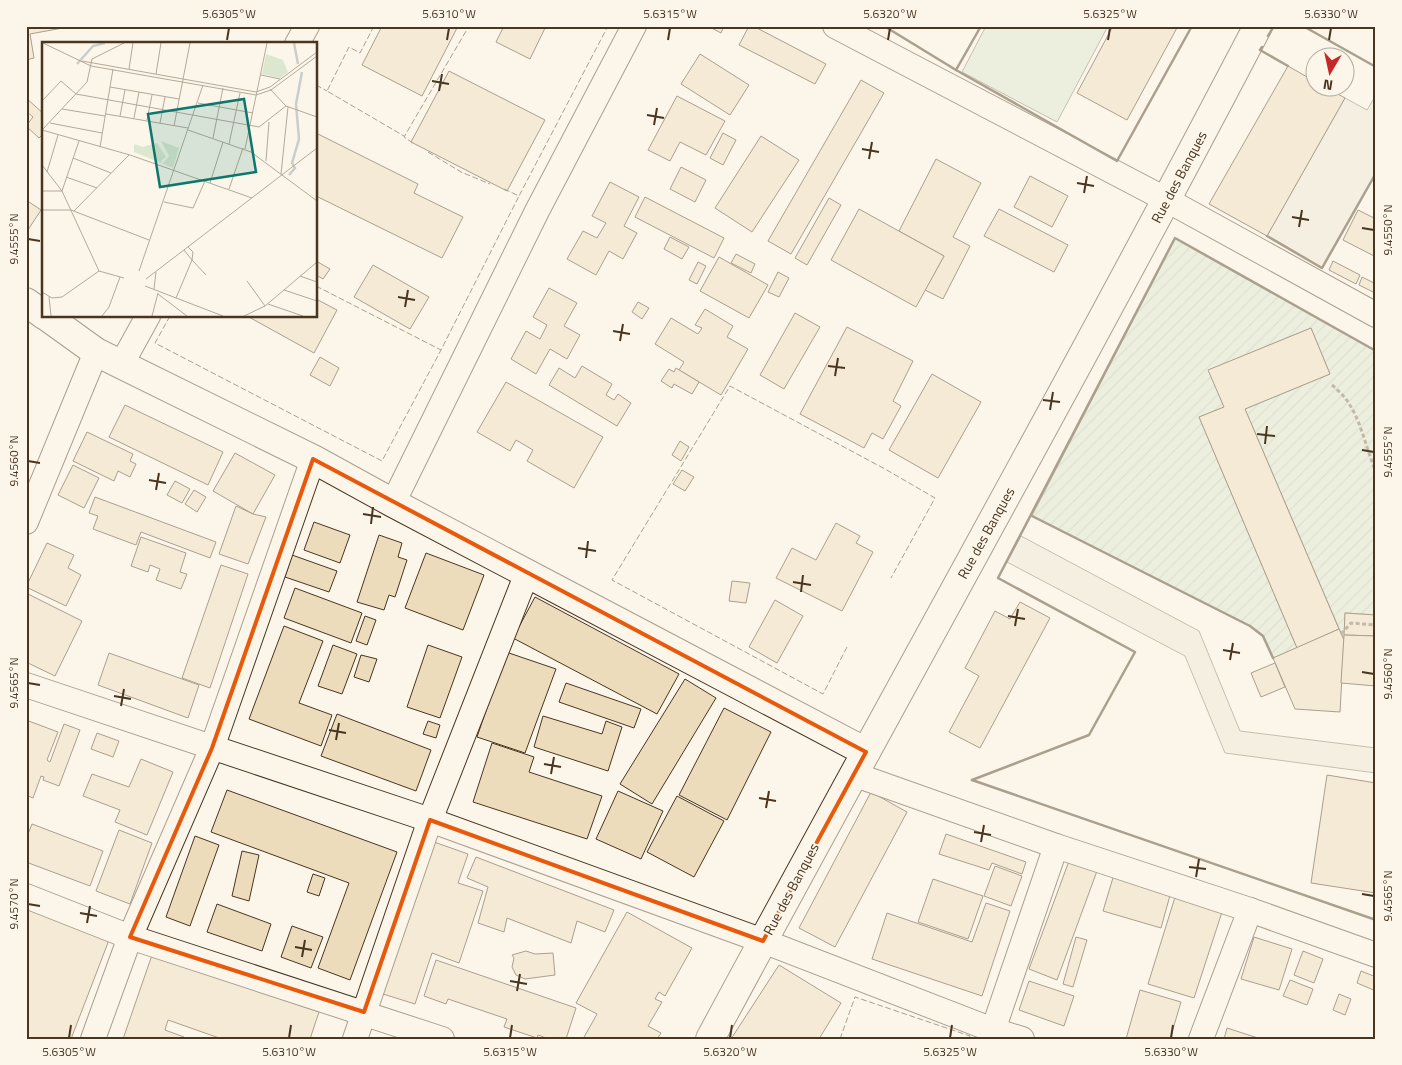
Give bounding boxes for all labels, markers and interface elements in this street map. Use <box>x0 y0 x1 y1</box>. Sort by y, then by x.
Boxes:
text: 5.6305°W <box>202 4 256 23</box>
text: 5.6310°W <box>422 4 476 23</box>
text: 5.6315°W <box>643 4 697 23</box>
text: 5.6320°W <box>863 4 917 23</box>
text: 5.6325°W <box>1083 4 1137 23</box>
text: 5.6330°W <box>1304 4 1358 23</box>
inset map <box>42 42 318 318</box>
north arrow <box>1304 48 1354 98</box>
text: N <box>1321 74 1334 96</box>
street label: Rue des Banques <box>1145 127 1212 227</box>
text: 9.4550°N <box>1378 204 1397 256</box>
text: 9.4555°N <box>4 213 23 265</box>
text: 9.4555°N <box>1378 426 1397 478</box>
text: 9.4560°N <box>4 435 23 487</box>
street label: Rue des Banques <box>952 483 1019 582</box>
text: 9.4560°N <box>1378 648 1397 700</box>
text: 9.4565°N <box>4 657 23 709</box>
street label: Rue des Banques <box>757 839 824 939</box>
text: 9.4565°N <box>1378 870 1397 922</box>
text: 9.4570°N <box>4 878 23 930</box>
text: 5.6305°W <box>42 1042 96 1061</box>
text: 5.6310°W <box>262 1042 316 1061</box>
text: 5.6315°W <box>483 1042 537 1061</box>
text: 5.6320°W <box>703 1042 757 1061</box>
text: 5.6325°W <box>923 1042 977 1061</box>
text: 5.6330°W <box>1144 1042 1198 1061</box>

